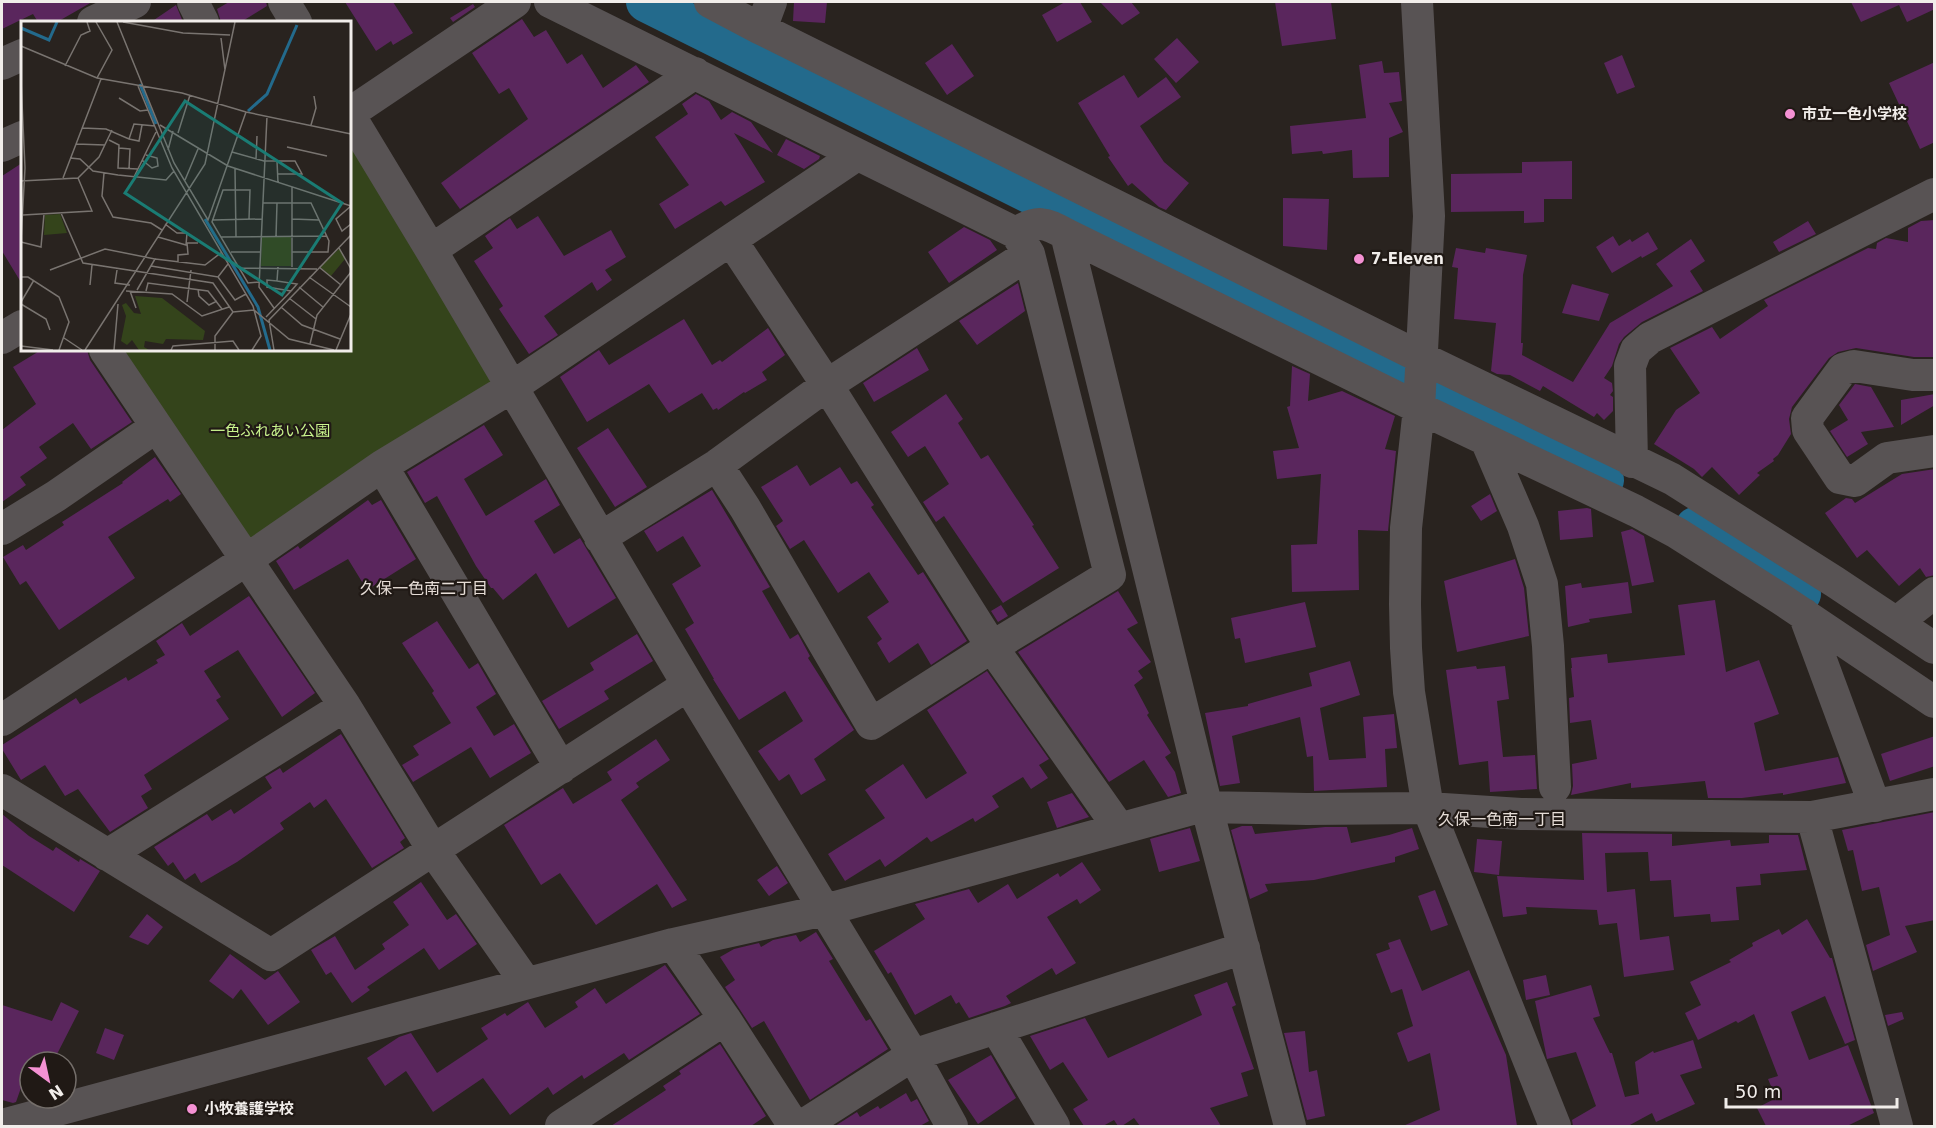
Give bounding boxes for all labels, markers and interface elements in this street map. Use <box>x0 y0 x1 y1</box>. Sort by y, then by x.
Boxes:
inset map <box>21 21 351 351</box>
place label: 市立一色小学校 <box>1802 105 1907 123</box>
marker: 市立一色小学校 <box>1783 107 1797 121</box>
place label: 7-Eleven <box>1371 250 1444 268</box>
marker: 7-Eleven <box>1352 252 1366 266</box>
park label: 一色ふれあい公園 <box>210 422 330 440</box>
district label: 久保一色南二丁目 <box>360 579 488 598</box>
district label: 久保一色南一丁目 <box>1438 810 1566 829</box>
north arrow <box>18 1050 78 1110</box>
scale bar <box>1726 1071 1897 1109</box>
text: N <box>45 1081 67 1104</box>
text: 50 m <box>1735 1081 1781 1102</box>
place label: 小牧養護学校 <box>204 1100 294 1118</box>
marker: 小牧養護学校 <box>185 1102 199 1116</box>

